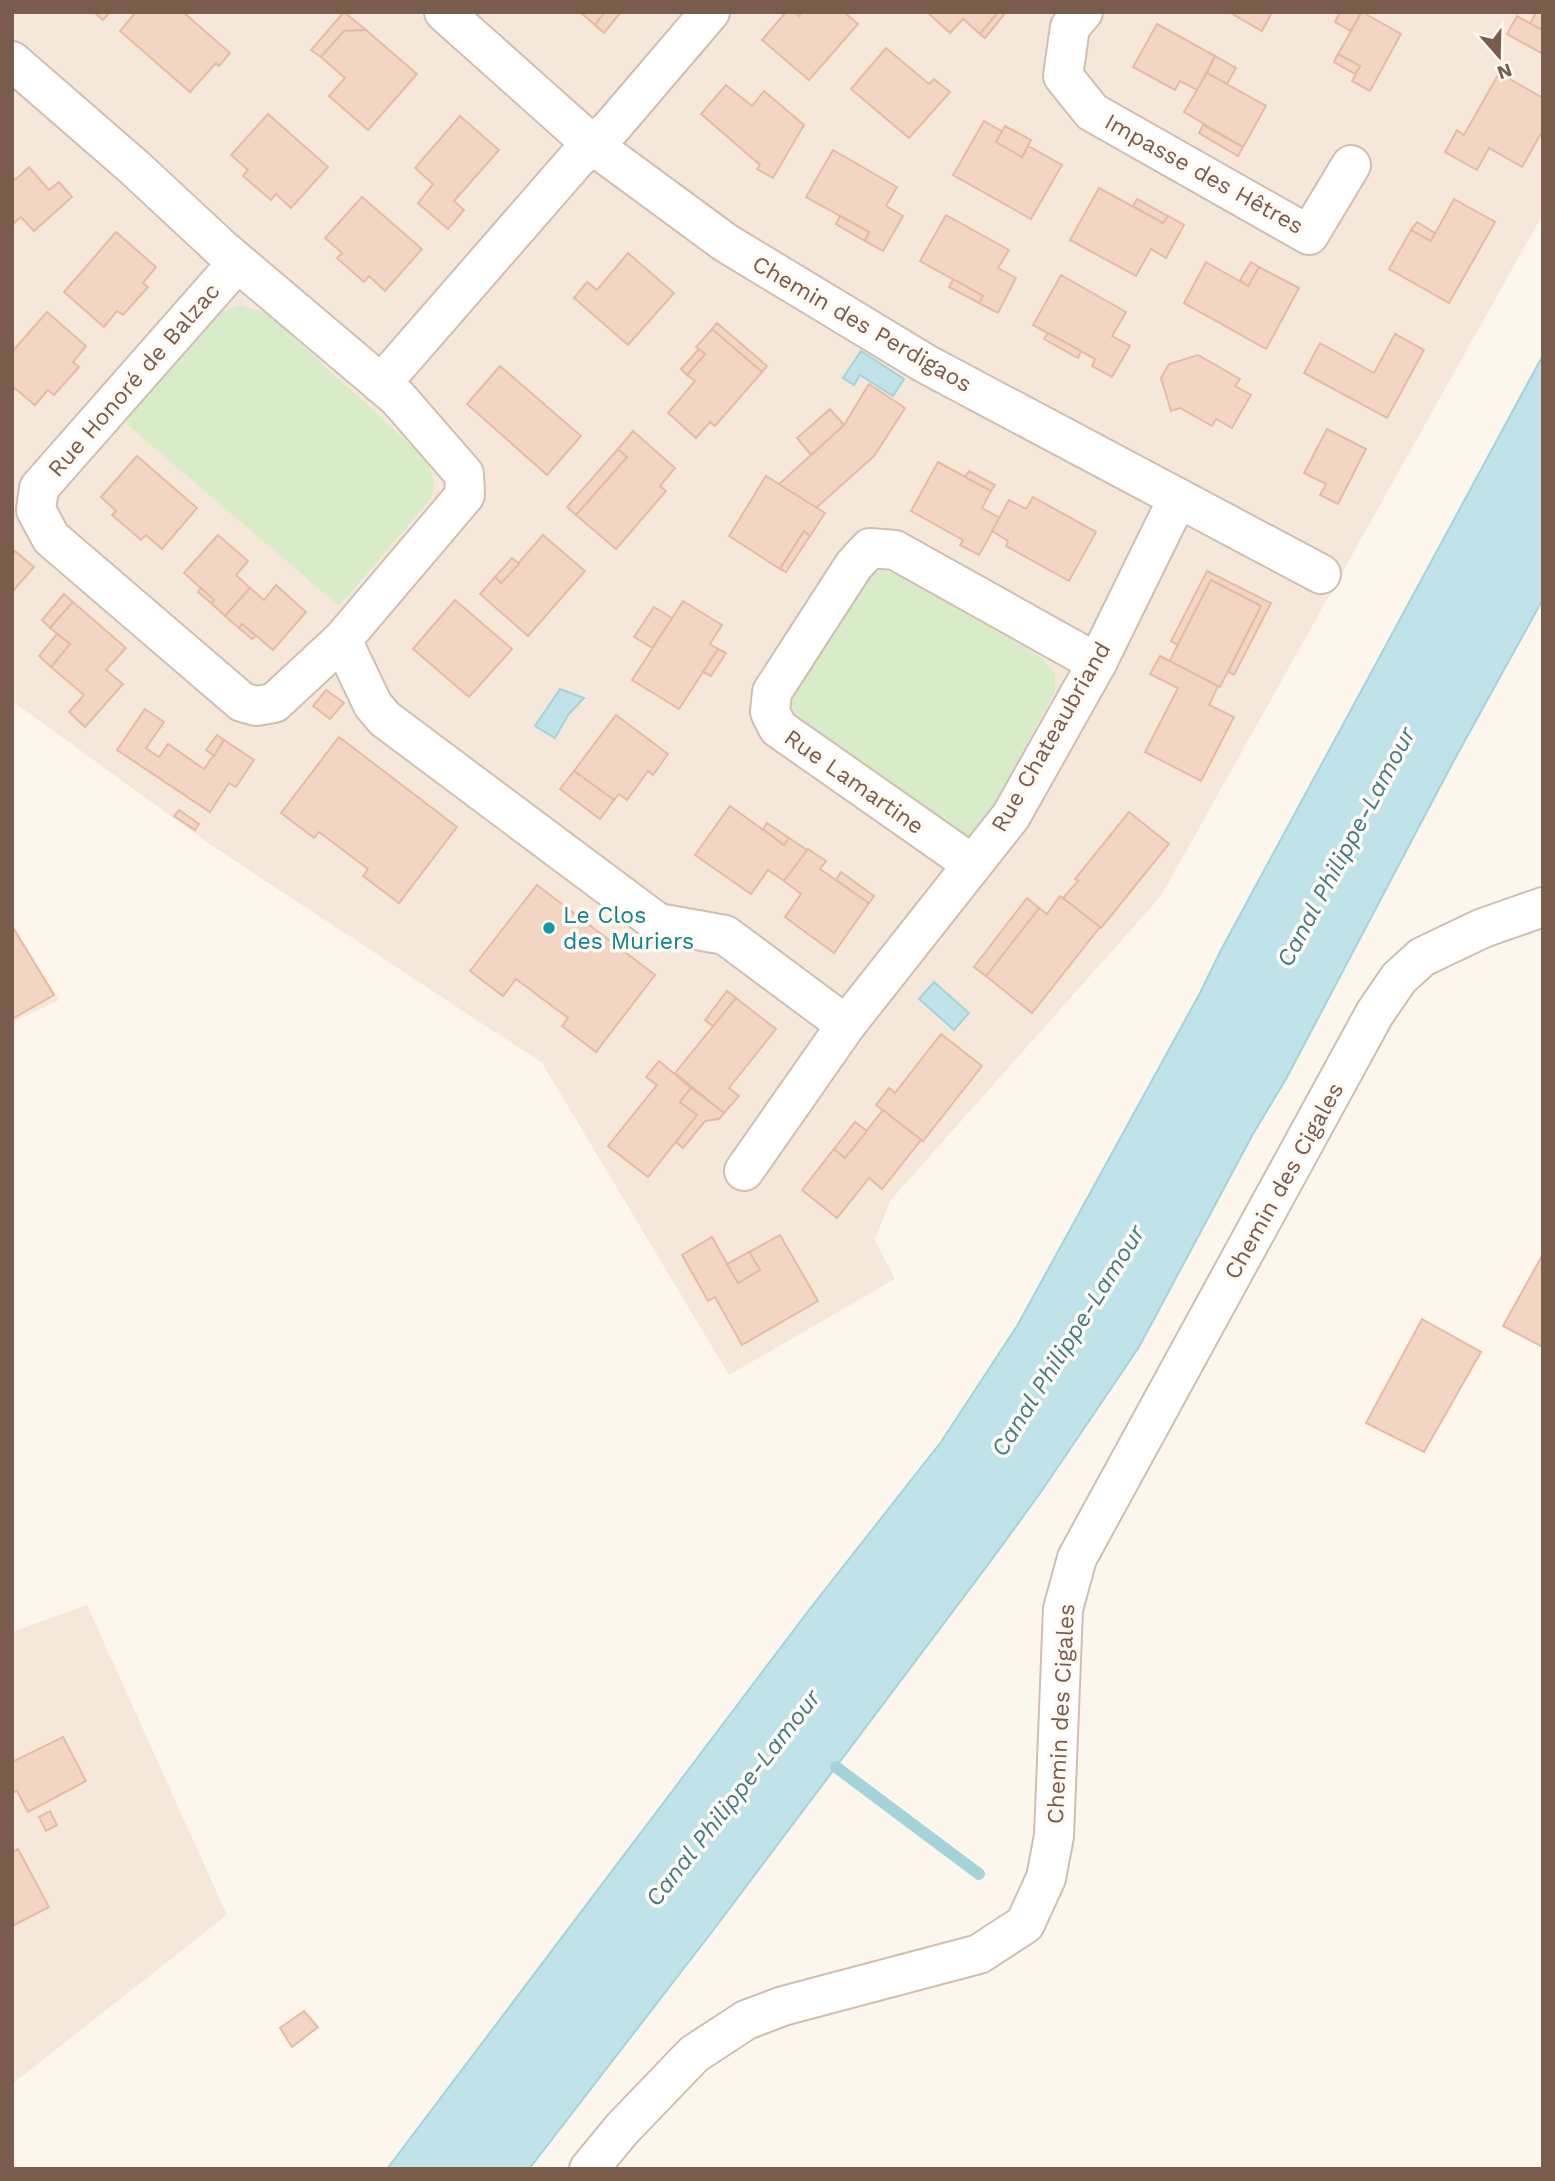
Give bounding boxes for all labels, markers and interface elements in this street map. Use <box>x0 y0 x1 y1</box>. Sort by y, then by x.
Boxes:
north arrow <box>1464 21 1534 91</box>
text: N <box>1494 58 1515 85</box>
street label: Impasse des Hêtres <box>1100 108 1308 240</box>
street label: Chemin des Perdigaos <box>747 250 977 398</box>
street label: Rue Honoré de Balzac <box>43 278 225 482</box>
street label: Rue Chateaubriand <box>986 637 1116 837</box>
water label: Canal Philippe-Lamour <box>1271 721 1422 972</box>
street label: Rue Lamartine <box>779 724 929 840</box>
place label: Le Clos des Muriers <box>563 902 694 955</box>
marker: Le Clos des Muriers <box>541 920 557 936</box>
street label: Chemin des Cigales <box>1219 1078 1349 1284</box>
water label: Canal Philippe-Lamour <box>985 1219 1152 1462</box>
street label: Chemin des Cigales <box>1042 1603 1080 1825</box>
water label: Canal Philippe-Lamour <box>640 1683 827 1912</box>

